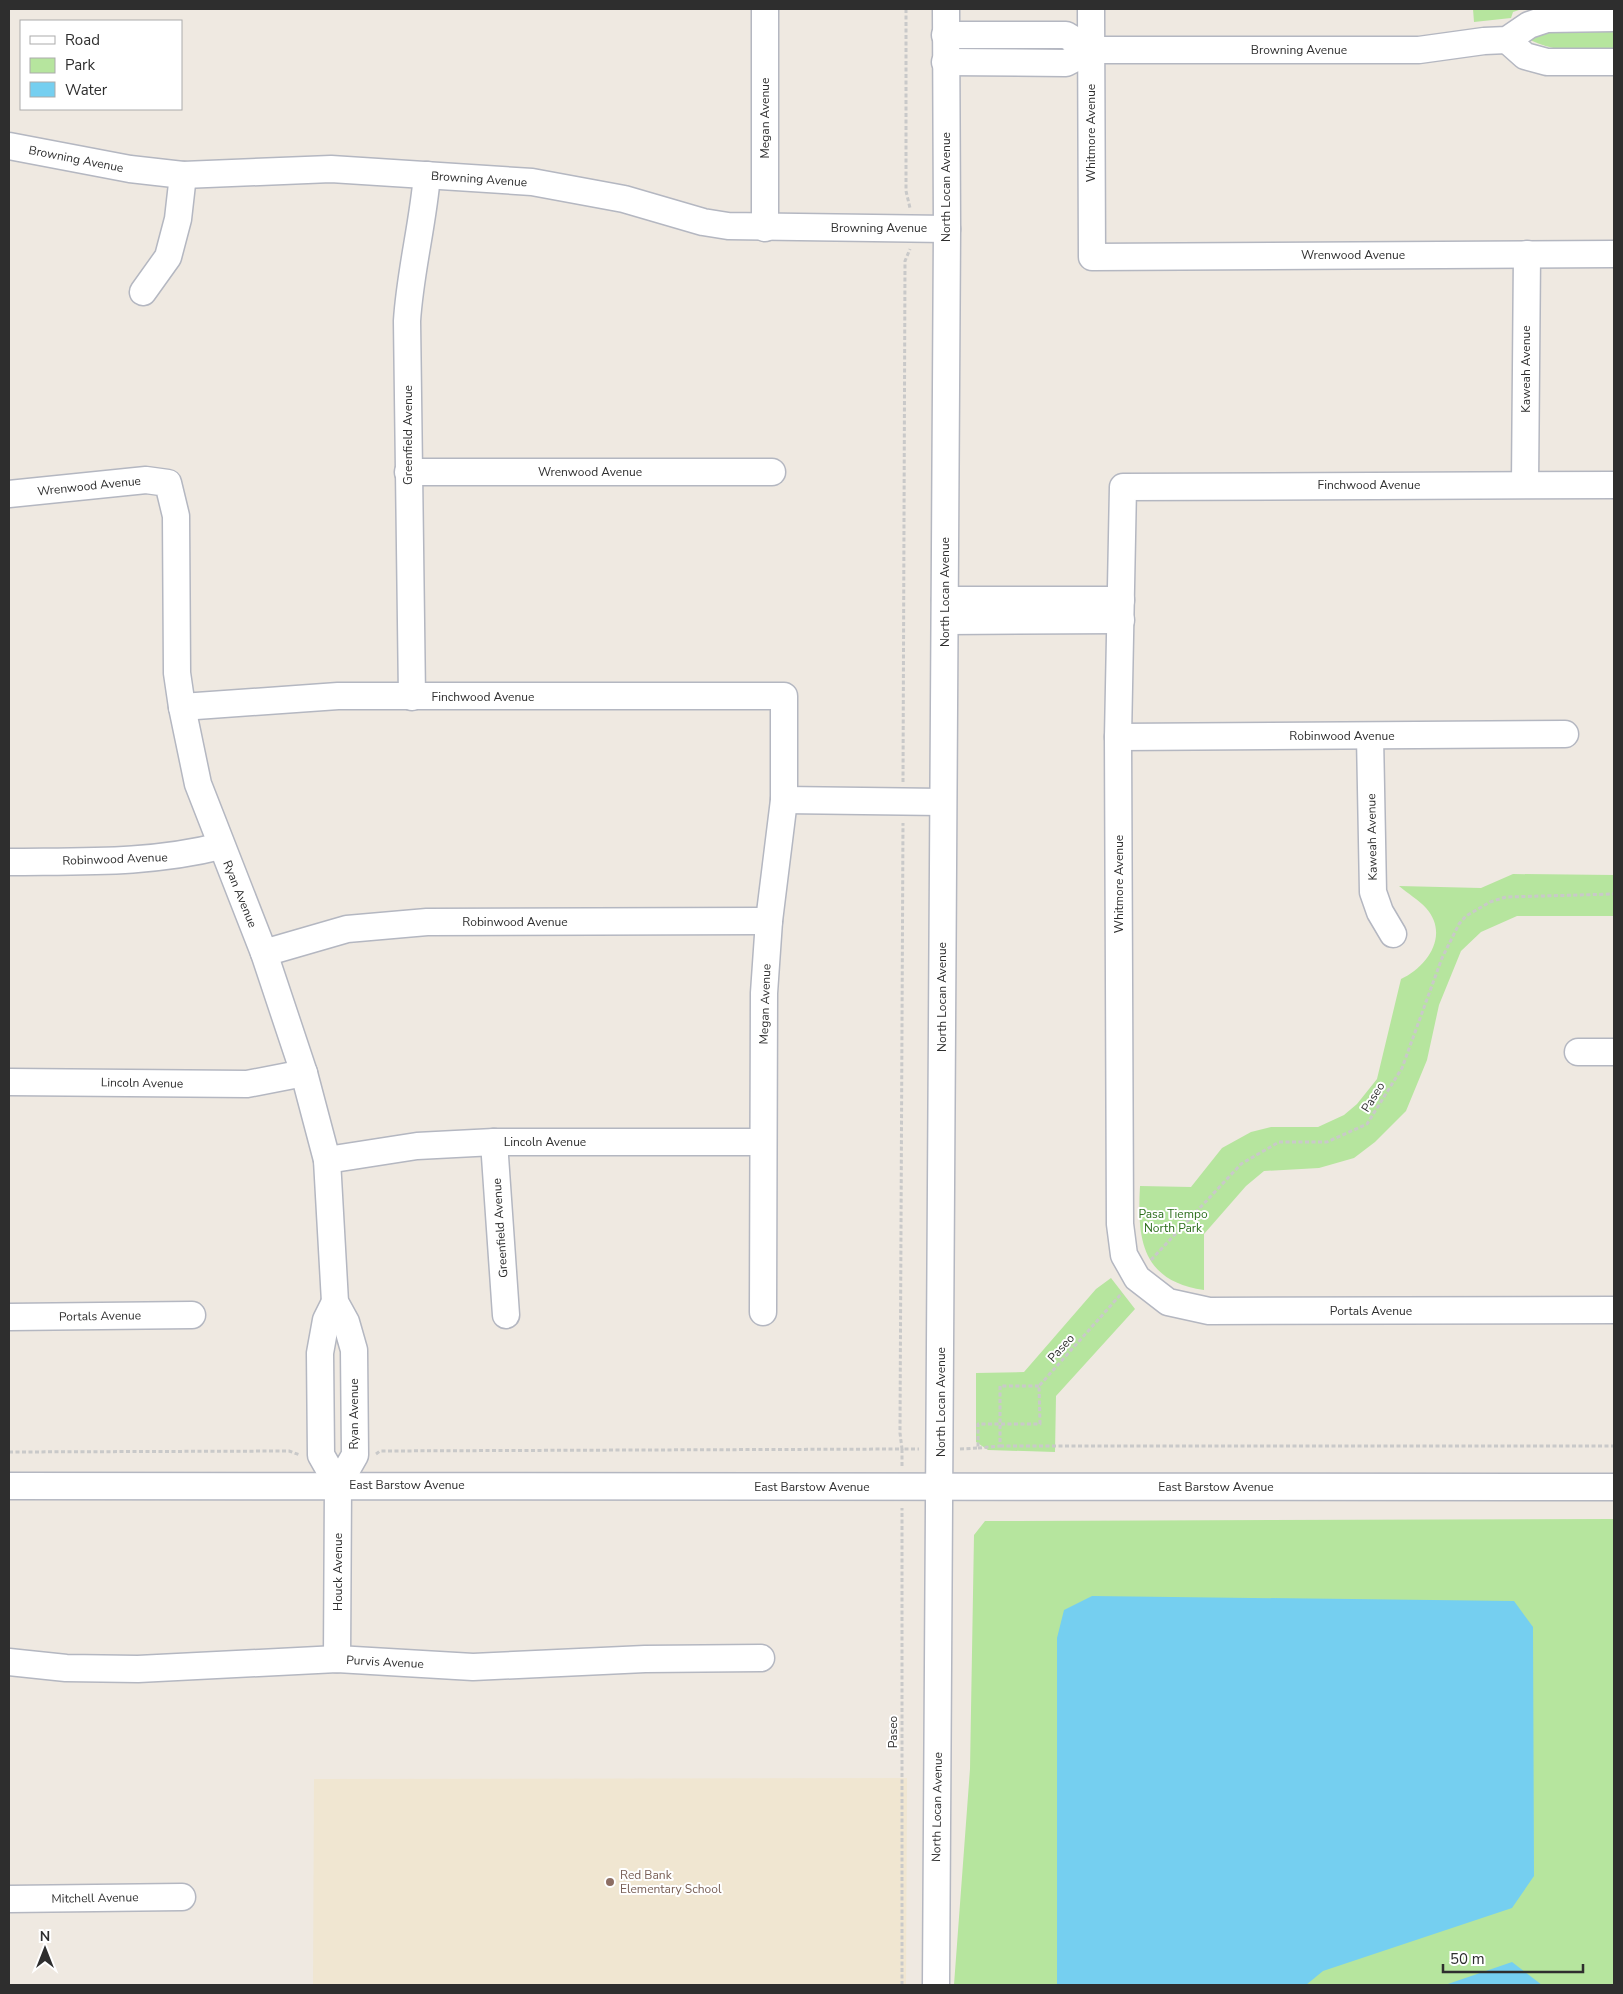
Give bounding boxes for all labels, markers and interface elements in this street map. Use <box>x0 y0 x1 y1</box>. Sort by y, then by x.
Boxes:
legend <box>20 20 182 110</box>
text: Road <box>65 30 100 50</box>
street label: Browning Avenue <box>1251 42 1347 58</box>
text: Park <box>65 55 95 75</box>
street label: Megan Avenue <box>757 78 773 158</box>
text: Water <box>65 80 108 100</box>
street label: Whitmore Avenue <box>1083 84 1099 182</box>
street label: North Locan Avenue <box>938 132 954 242</box>
street label: Browning Avenue <box>27 142 125 176</box>
street label: Browning Avenue <box>430 168 528 190</box>
street label: Browning Avenue <box>831 220 927 236</box>
street label: Wrenwood Avenue <box>1301 247 1405 263</box>
street label: Kaweah Avenue <box>1518 325 1534 413</box>
street label: Greenfield Avenue <box>400 385 416 485</box>
street label: Wrenwood Avenue <box>538 464 642 480</box>
street label: Wrenwood Avenue <box>36 473 142 499</box>
street label: Finchwood Avenue <box>1318 477 1420 493</box>
street label: North Locan Avenue <box>937 537 953 647</box>
street label: Finchwood Avenue <box>432 689 534 705</box>
street label: Robinwood Avenue <box>1289 728 1395 744</box>
street label: Kaweah Avenue <box>1363 793 1381 881</box>
street label: Whitmore Avenue <box>1111 835 1127 933</box>
street label: Robinwood Avenue <box>62 849 168 869</box>
street label: Ryan Avenue <box>219 858 261 930</box>
street label: Robinwood Avenue <box>462 914 568 930</box>
street label: North Locan Avenue <box>934 942 950 1052</box>
street label: Megan Avenue <box>756 963 774 1045</box>
street label: Lincoln Avenue <box>101 1074 183 1092</box>
street label: Paseo <box>1358 1079 1389 1115</box>
street label: Lincoln Avenue <box>504 1134 586 1150</box>
street label: Greenfield Avenue <box>489 1178 511 1278</box>
park label: Pasa Tiempo North Park <box>1138 1206 1208 1236</box>
street label: Portals Avenue <box>1330 1303 1412 1319</box>
street label: Portals Avenue <box>59 1307 141 1325</box>
street label: Paseo <box>1044 1330 1078 1365</box>
street label: North Locan Avenue <box>933 1347 949 1457</box>
street label: Ryan Avenue <box>346 1378 362 1450</box>
street label: East Barstow Avenue <box>349 1477 465 1493</box>
street label: East Barstow Avenue <box>754 1479 870 1495</box>
street label: East Barstow Avenue <box>1158 1479 1274 1495</box>
street label: Houck Avenue <box>330 1533 346 1611</box>
street label: Purvis Avenue <box>346 1652 424 1672</box>
street label: Paseo <box>885 1715 901 1748</box>
street label: North Locan Avenue <box>928 1752 946 1862</box>
place label: Red Bank Elementary School <box>620 1867 722 1897</box>
marker: Red Bank Elementary School <box>604 1876 616 1888</box>
street label: Mitchell Avenue <box>51 1889 139 1907</box>
north arrow <box>20 1924 70 1974</box>
text: N <box>40 1927 50 1946</box>
scale bar <box>1443 1942 1583 1974</box>
text: 50 m <box>1450 1949 1485 1969</box>

